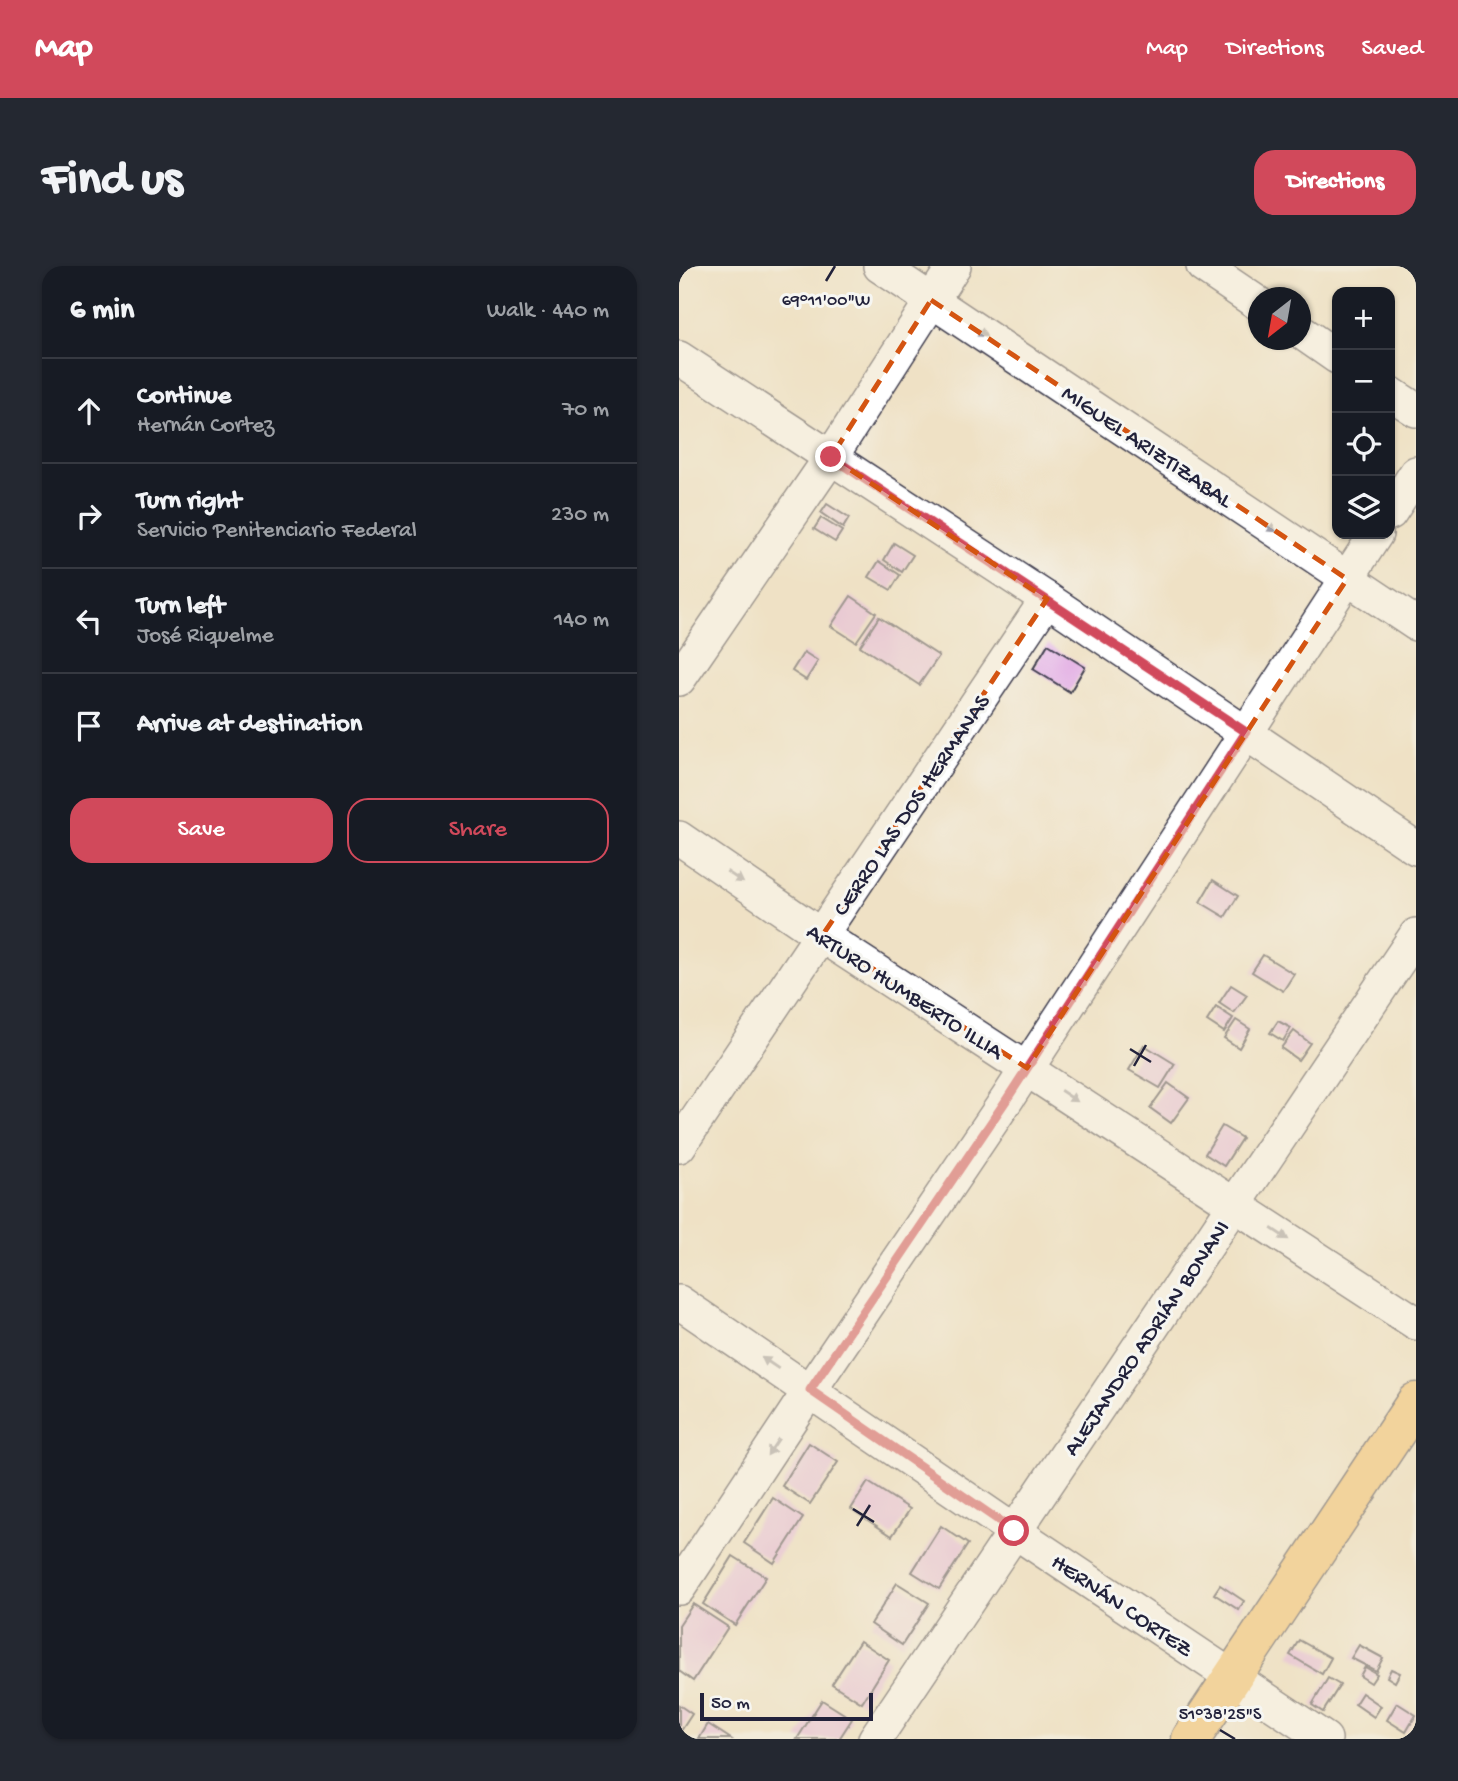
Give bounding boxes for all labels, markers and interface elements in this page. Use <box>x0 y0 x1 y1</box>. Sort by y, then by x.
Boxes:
text: Map <box>35 30 92 68</box>
text: Map <box>1146 35 1188 64</box>
text: Directions <box>1226 35 1324 64</box>
text: Saved <box>1362 35 1423 64</box>
button: Directions <box>1254 150 1416 215</box>
text: Find us <box>42 153 182 211</box>
north arrow <box>1248 287 1311 350</box>
map controls <box>1332 287 1395 539</box>
button: + <box>1332 287 1395 350</box>
text: 69°11'00"W <box>782 291 870 312</box>
text: 6 min <box>70 294 134 329</box>
text: Walk · 440 m <box>487 298 609 325</box>
one-way arrow <box>969 324 987 338</box>
button: − <box>1332 350 1395 413</box>
street label: MIGUEL ARIZTIZABAL <box>1056 381 1238 516</box>
text: Continue <box>137 382 231 413</box>
icon: ahead <box>70 392 108 430</box>
text: 70 m <box>562 397 609 424</box>
text: Hernán Cortez <box>137 413 274 440</box>
button: locate <box>1332 413 1395 476</box>
route end <box>815 441 846 472</box>
button: layers <box>1332 476 1395 539</box>
text: Turn right <box>137 487 241 518</box>
icon: right <box>70 497 108 535</box>
text: 230 m <box>551 502 609 529</box>
text: Servicio Penitenciario Federal <box>137 518 417 545</box>
one-way arrow <box>1259 519 1277 533</box>
text: Turn left <box>137 592 225 623</box>
icon: left <box>70 602 108 640</box>
text: 140 m <box>554 607 609 634</box>
text: José Riquelme <box>137 623 274 650</box>
street label: CERRO LAS DOS HERMANAS <box>829 690 997 922</box>
icon: arrive <box>70 707 108 745</box>
text: Arrive at destination <box>137 710 362 741</box>
button: Save <box>70 798 333 863</box>
button: Share <box>347 798 609 863</box>
one-way arrow <box>726 870 745 883</box>
street label: ARTURO HUMBERTO ILLIA <box>801 919 1009 1067</box>
one-way arrow <box>1060 1089 1078 1103</box>
street label: ALEJANDRO ADRIÁN BONANI <box>1058 1215 1237 1462</box>
one-way arrow <box>1270 1227 1289 1240</box>
one-way arrow <box>761 1356 779 1370</box>
one-way arrow <box>766 1437 779 1457</box>
route start <box>998 1515 1029 1546</box>
street label: HERNÁN CORTEZ <box>1045 1549 1198 1665</box>
scale bar <box>700 1690 873 1722</box>
text: 50 m <box>711 1693 750 1716</box>
text: 51°38'25"S <box>1179 1705 1262 1726</box>

